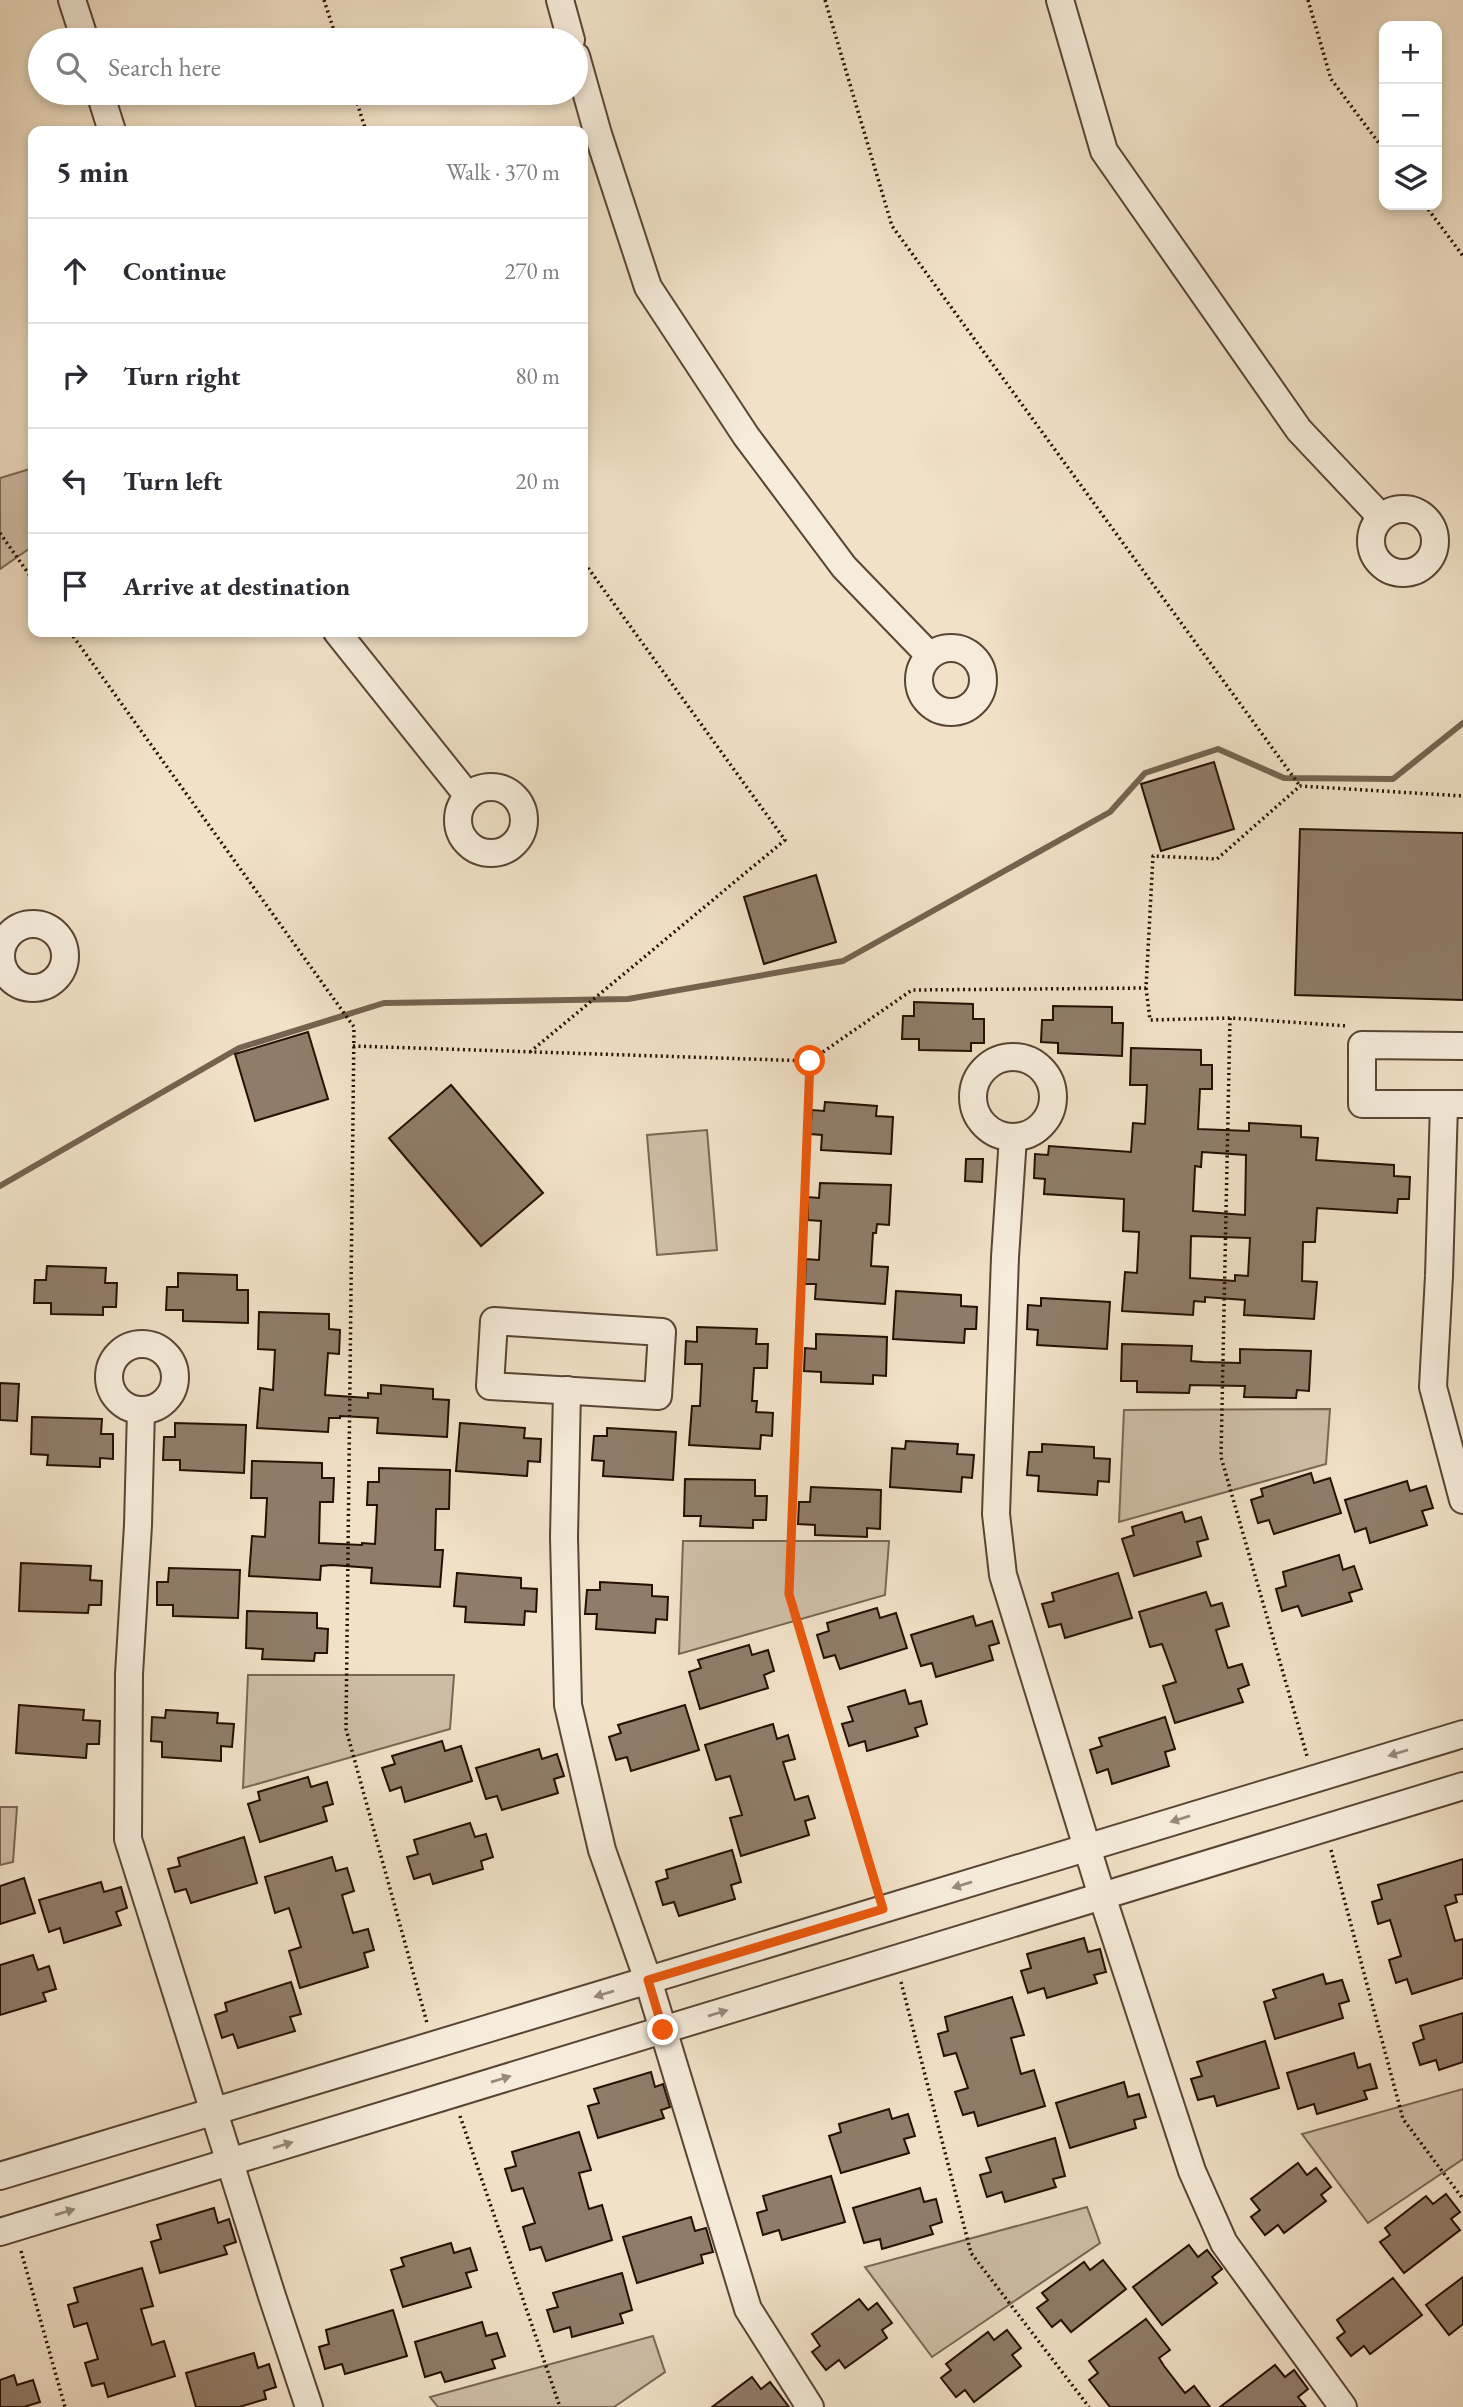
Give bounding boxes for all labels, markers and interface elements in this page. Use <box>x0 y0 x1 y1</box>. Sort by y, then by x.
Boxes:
map controls <box>1379 21 1442 210</box>
button: + <box>1379 21 1442 84</box>
search box <box>28 28 588 105</box>
icon: search <box>52 48 90 86</box>
text: Search here <box>108 50 221 84</box>
button: − <box>1379 84 1442 147</box>
button: layers <box>1379 147 1442 210</box>
text: 5 min <box>56 152 129 191</box>
text: Walk · 370 m <box>446 157 560 187</box>
icon: ahead <box>56 252 94 290</box>
text: Continue <box>123 254 226 288</box>
text: 270 m <box>504 256 560 286</box>
icon: right <box>56 357 94 395</box>
text: Turn right <box>123 359 241 393</box>
text: 80 m <box>515 361 560 391</box>
icon: left <box>56 462 94 500</box>
text: Turn left <box>123 464 222 498</box>
text: 20 m <box>515 466 560 496</box>
icon: arrive <box>56 567 94 605</box>
text: Arrive at destination <box>123 569 350 603</box>
route start <box>794 1045 825 1076</box>
one-way arrow <box>1387 1749 1408 1759</box>
one-way arrow <box>1169 1815 1190 1825</box>
one-way arrow <box>951 1880 972 1891</box>
one-way arrow <box>593 1989 614 1999</box>
one-way arrow <box>708 2008 729 2018</box>
route end <box>647 2014 678 2045</box>
one-way arrow <box>490 2074 511 2084</box>
one-way arrow <box>273 2140 294 2150</box>
one-way arrow <box>55 2206 76 2216</box>

